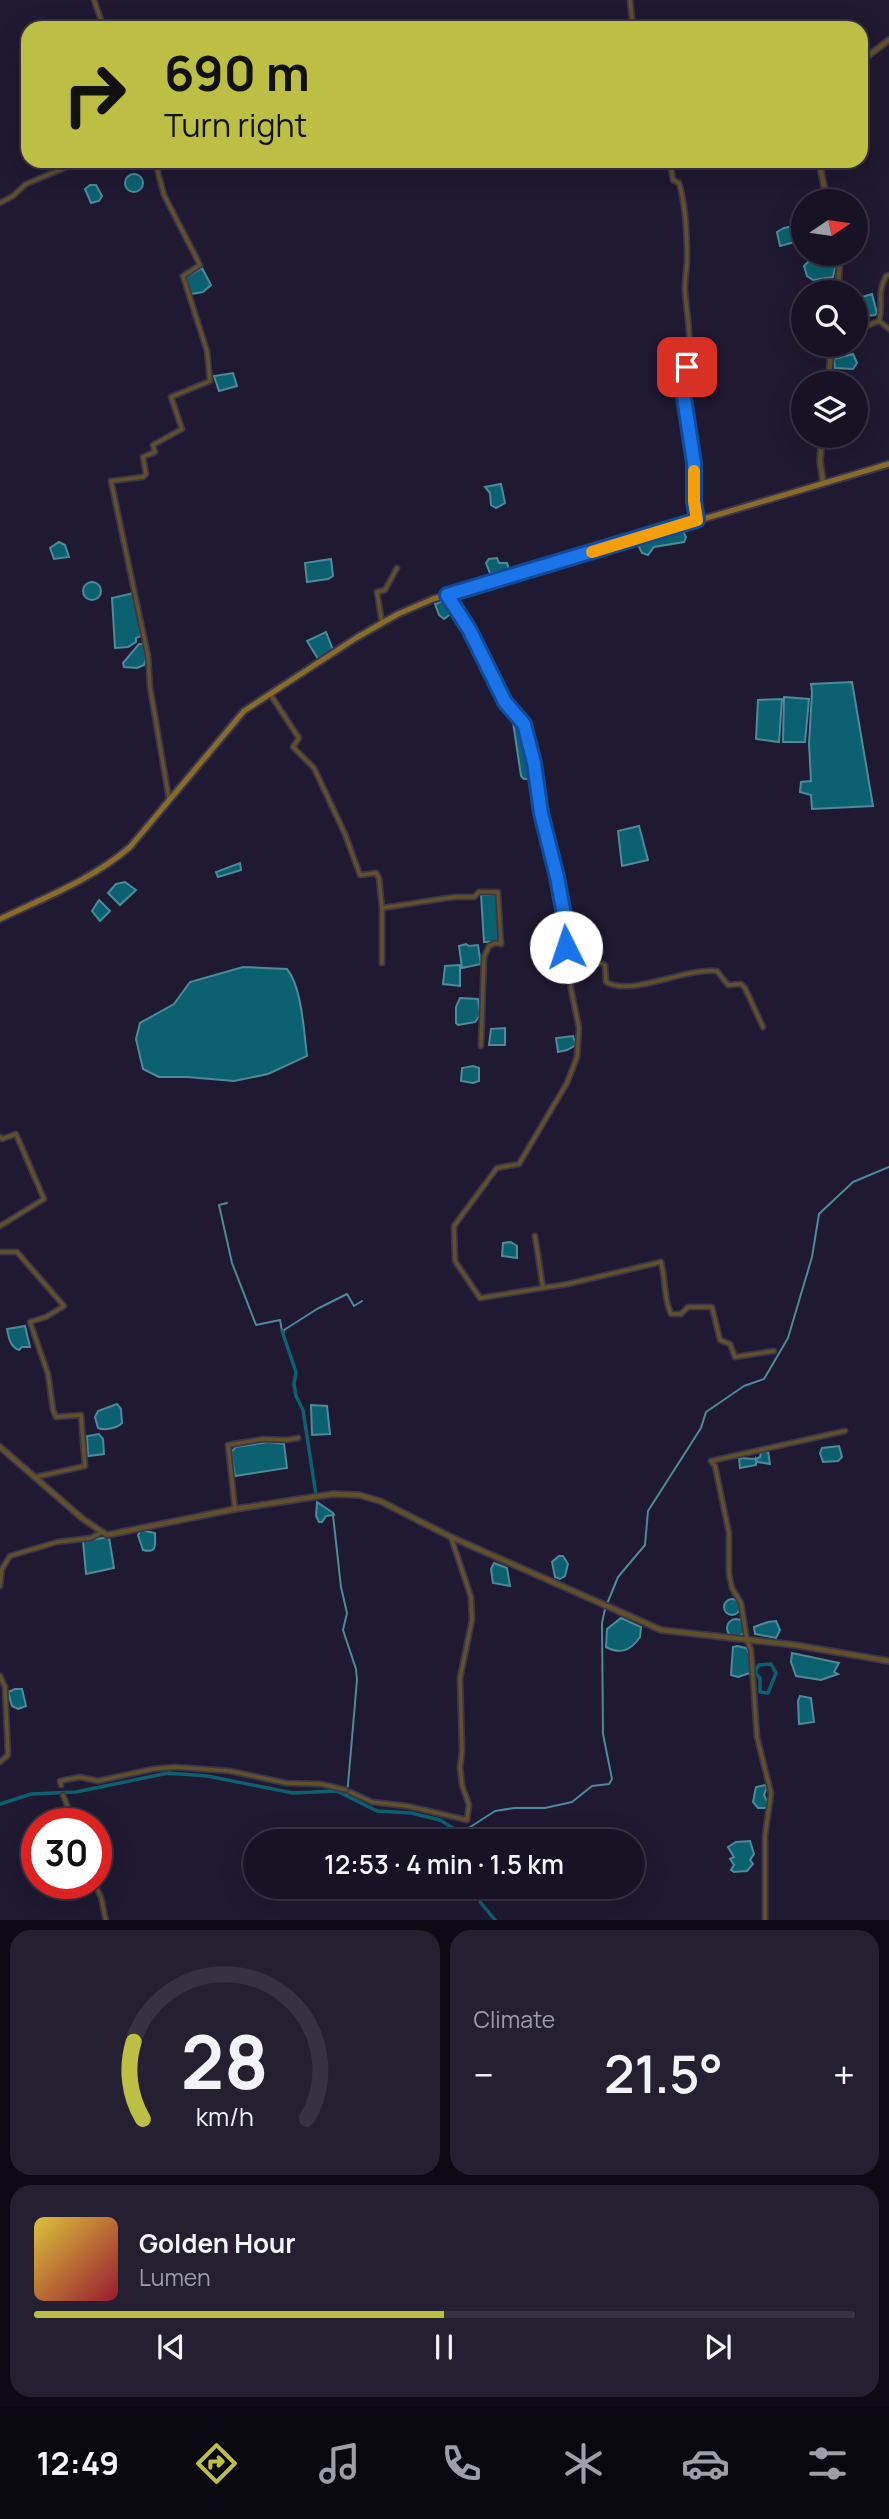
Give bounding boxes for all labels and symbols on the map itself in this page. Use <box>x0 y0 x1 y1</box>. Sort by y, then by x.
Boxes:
north arrow <box>791 189 868 266</box>
pin <box>657 337 717 397</box>
position arrow <box>529 910 603 984</box>
speed limit sign: 30 <box>21 1808 112 1899</box>

